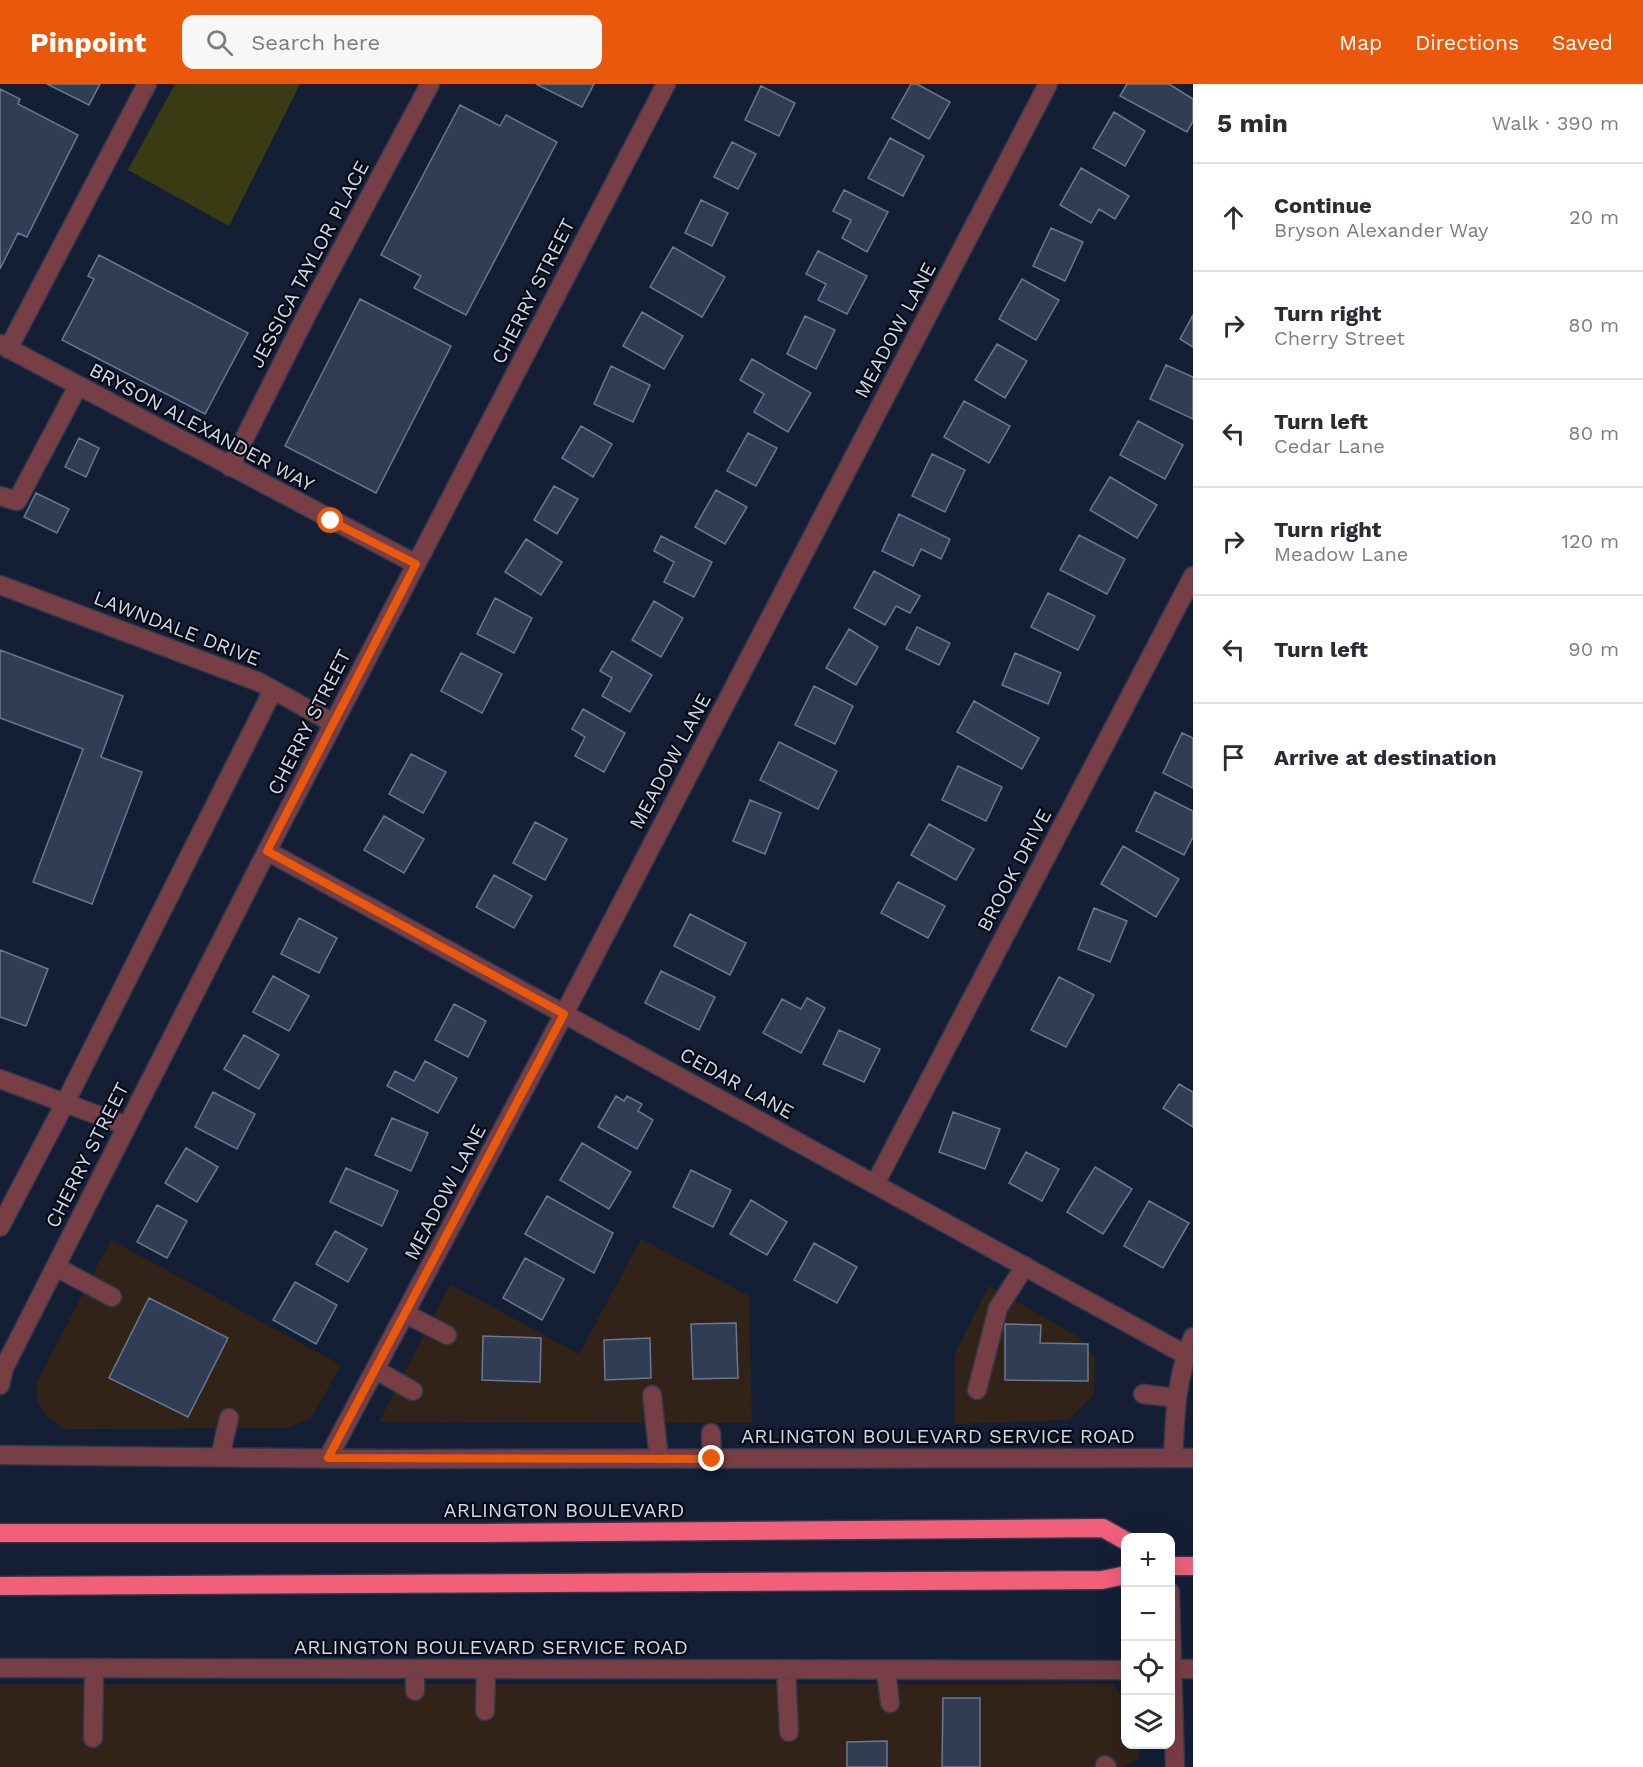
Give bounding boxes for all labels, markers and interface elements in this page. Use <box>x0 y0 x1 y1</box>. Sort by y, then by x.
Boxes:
search box <box>182 15 602 69</box>
text: Pinpoint <box>30 26 146 59</box>
icon: search <box>203 26 236 59</box>
text: Search here <box>251 30 380 55</box>
text: Map <box>1339 30 1382 55</box>
text: Directions <box>1415 30 1519 55</box>
text: Saved <box>1552 30 1613 55</box>
text: 5 min <box>1217 108 1288 138</box>
text: Walk · 390 m <box>1492 111 1619 135</box>
street label: JESSICA TAYLOR PLACE <box>244 156 374 372</box>
text: Continue <box>1274 193 1372 218</box>
icon: ahead <box>1217 201 1250 234</box>
text: 20 m <box>1569 205 1619 229</box>
street label: CHERRY STREET <box>486 214 580 368</box>
text: Bryson Alexander Way <box>1274 218 1488 242</box>
street label: MEADOW LANE <box>849 258 941 402</box>
text: Turn right <box>1274 301 1381 326</box>
icon: right <box>1217 309 1250 342</box>
text: 80 m <box>1568 313 1619 337</box>
text: Cherry Street <box>1274 326 1405 350</box>
street label: BRYSON ALEXANDER WAY <box>85 357 319 497</box>
text: Turn left <box>1274 409 1368 434</box>
icon: left <box>1217 417 1250 450</box>
text: 80 m <box>1568 421 1619 445</box>
text: Cedar Lane <box>1274 434 1385 458</box>
route start <box>317 507 343 533</box>
text: Turn right <box>1274 517 1381 542</box>
icon: right <box>1217 525 1250 558</box>
text: 120 m <box>1561 529 1619 553</box>
text: Meadow Lane <box>1274 542 1408 566</box>
street label: LAWNDALE DRIVE <box>90 585 264 671</box>
icon: left <box>1217 633 1250 666</box>
text: Turn left <box>1274 637 1368 662</box>
text: 90 m <box>1568 637 1619 661</box>
street label: CHERRY STREET <box>262 645 356 799</box>
street label: MEADOW LANE <box>624 689 716 833</box>
icon: arrive <box>1217 741 1250 774</box>
text: Arrive at destination <box>1274 745 1497 770</box>
street label: BROOK DRIVE <box>972 805 1056 935</box>
street label: CEDAR LANE <box>676 1042 798 1124</box>
street label: CHERRY STREET <box>40 1078 134 1232</box>
street label: MEADOW LANE <box>399 1120 491 1264</box>
street label: ARLINGTON BOULEVARD SERVICE ROAD <box>741 1424 1135 1448</box>
route end <box>698 1445 724 1471</box>
street label: ARLINGTON BOULEVARD <box>443 1498 685 1522</box>
map controls <box>1121 1533 1175 1749</box>
button: + <box>1121 1533 1175 1587</box>
button: − <box>1121 1587 1175 1641</box>
street label: ARLINGTON BOULEVARD SERVICE ROAD <box>294 1635 688 1659</box>
button: locate <box>1121 1641 1175 1695</box>
button: layers <box>1121 1695 1175 1749</box>

